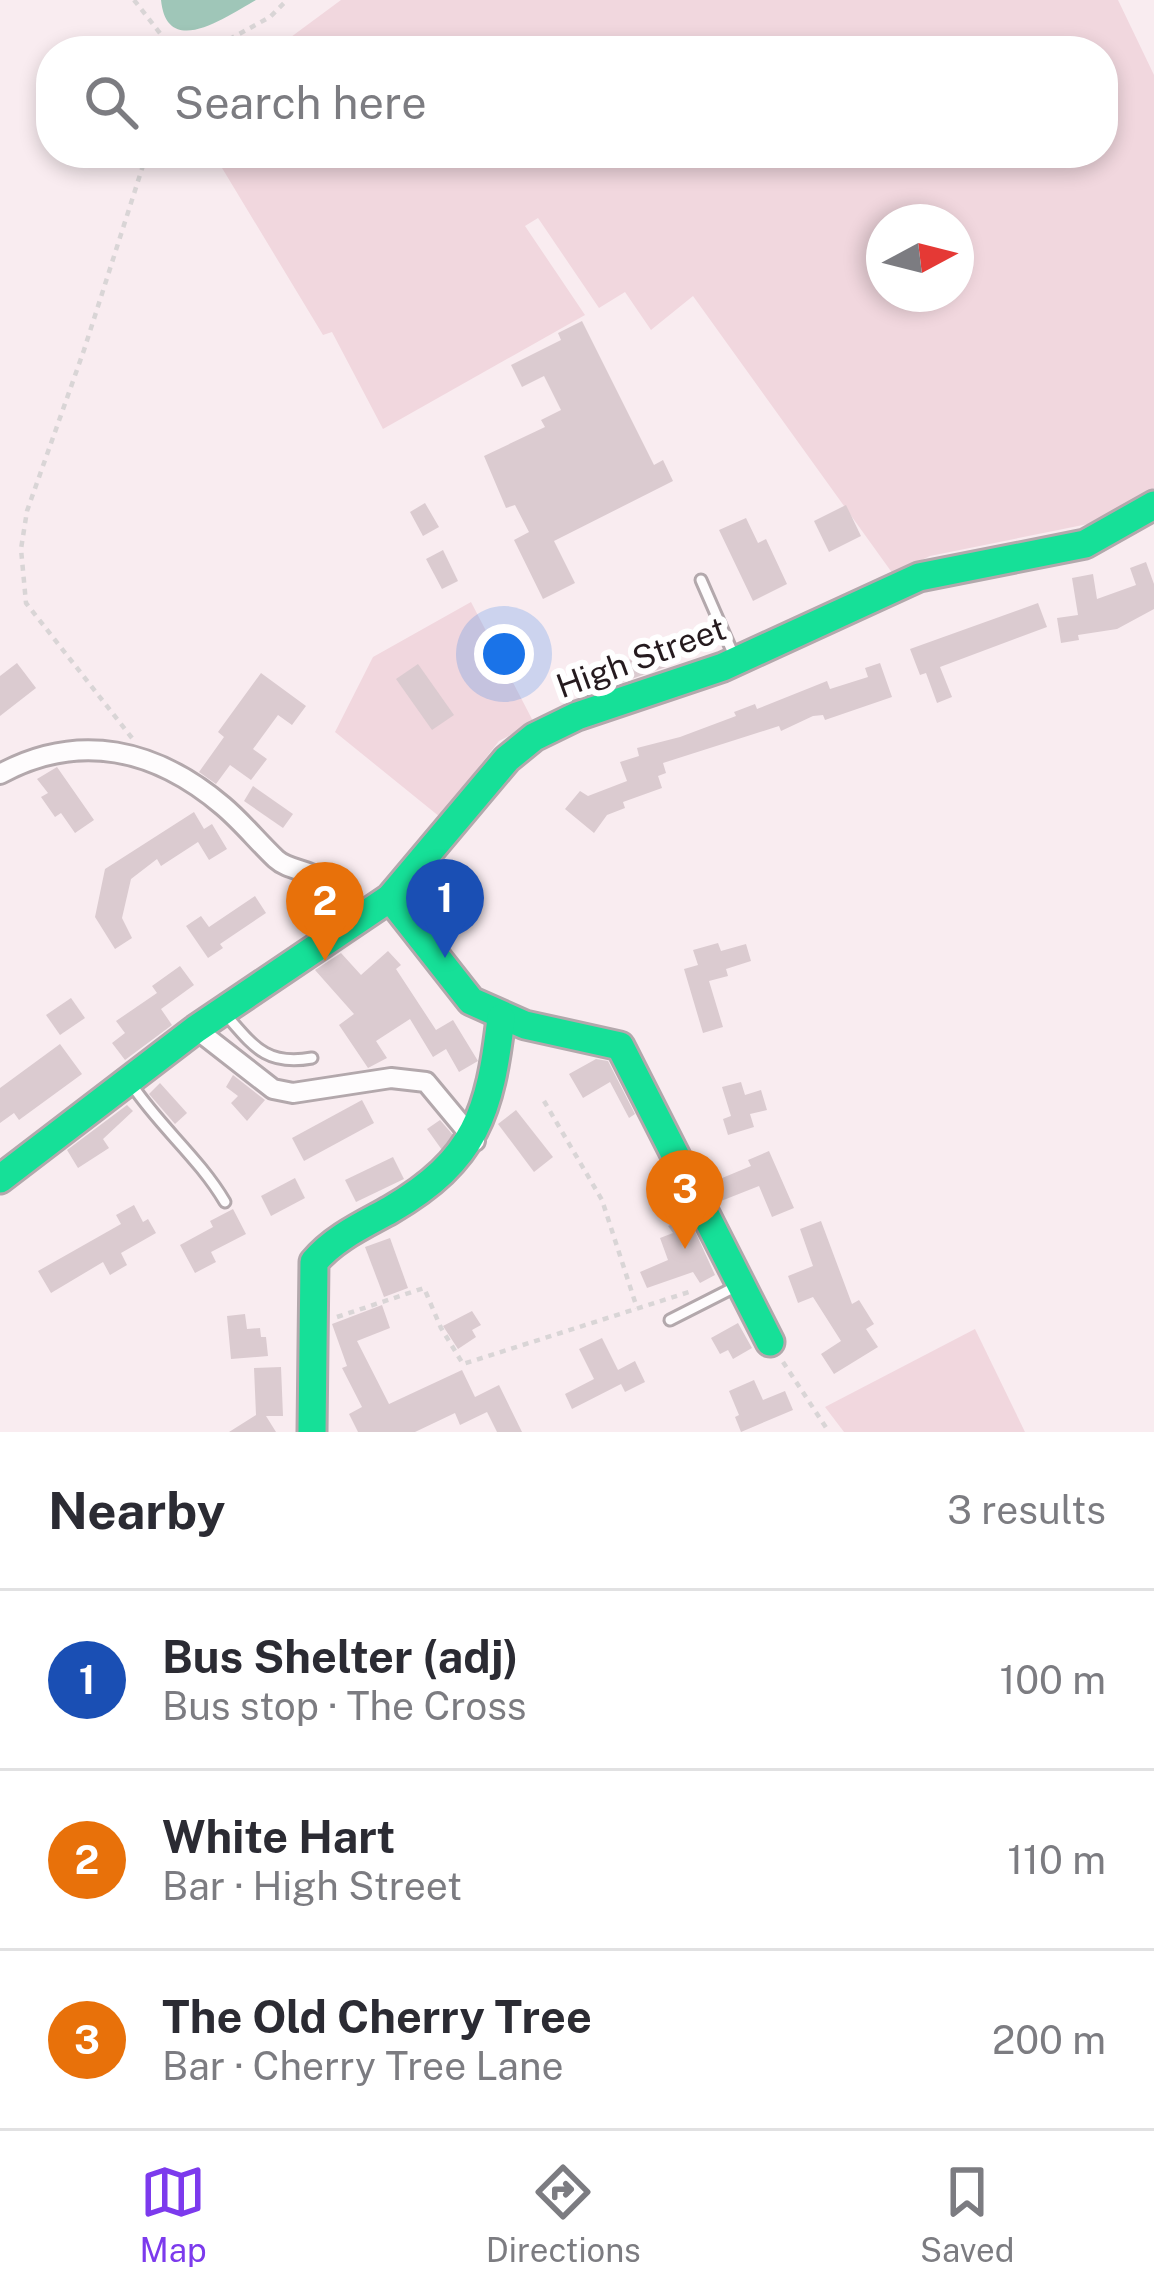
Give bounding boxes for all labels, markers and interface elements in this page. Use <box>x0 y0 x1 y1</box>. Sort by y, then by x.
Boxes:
search box <box>36 36 1118 168</box>
icon: search <box>78 69 144 135</box>
text: Search here <box>174 76 427 129</box>
north arrow <box>866 204 974 312</box>
street label: High Street <box>551 609 731 705</box>
your location <box>474 624 534 684</box>
pin: 1 <box>406 859 484 958</box>
pin: 2 <box>286 862 364 961</box>
pin: 3 <box>646 1150 724 1249</box>
text: Nearby <box>48 1481 225 1540</box>
text: 3 results <box>947 1487 1106 1533</box>
text: Bus Shelter (adj) <box>162 1630 519 1683</box>
text: 1 <box>79 1657 95 1703</box>
text: 100 m <box>999 1657 1106 1703</box>
text: Bus stop · The Cross <box>162 1683 527 1729</box>
text: White Hart <box>162 1810 395 1863</box>
text: 2 <box>75 1837 99 1883</box>
text: 110 m <box>1007 1837 1106 1883</box>
text: Bar · High Street <box>162 1863 462 1909</box>
text: The Old Cherry Tree <box>162 1990 592 2043</box>
text: 3 <box>74 2017 100 2063</box>
text: 200 m <box>992 2017 1106 2063</box>
text: Bar · Cherry Tree Lane <box>162 2043 564 2089</box>
tab: Map <box>140 2159 207 2269</box>
tab: Directions <box>486 2159 641 2269</box>
tab: Saved <box>920 2159 1014 2269</box>

